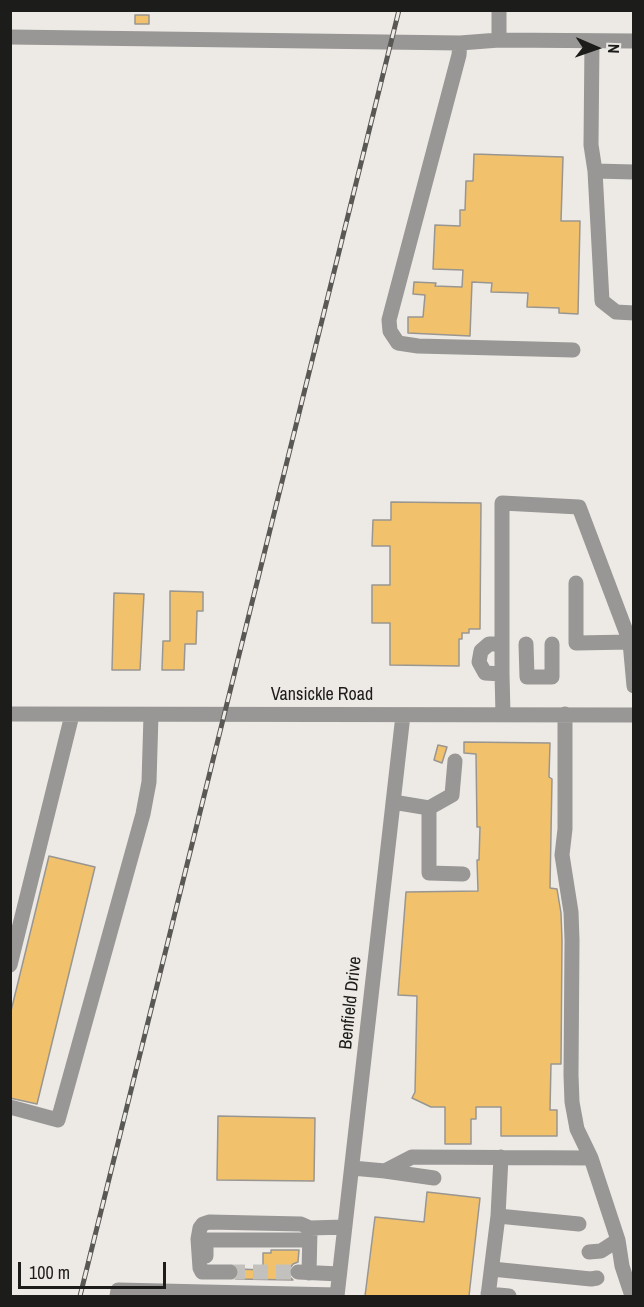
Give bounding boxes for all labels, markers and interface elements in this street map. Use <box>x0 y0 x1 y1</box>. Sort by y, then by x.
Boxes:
north arrow <box>566 18 626 78</box>
text: N <box>603 43 625 54</box>
street label: Vansickle Road <box>271 684 373 706</box>
street label: Benfield Drive <box>335 955 367 1051</box>
scale bar <box>21 1250 170 1288</box>
text: 100 m <box>29 1260 70 1285</box>

